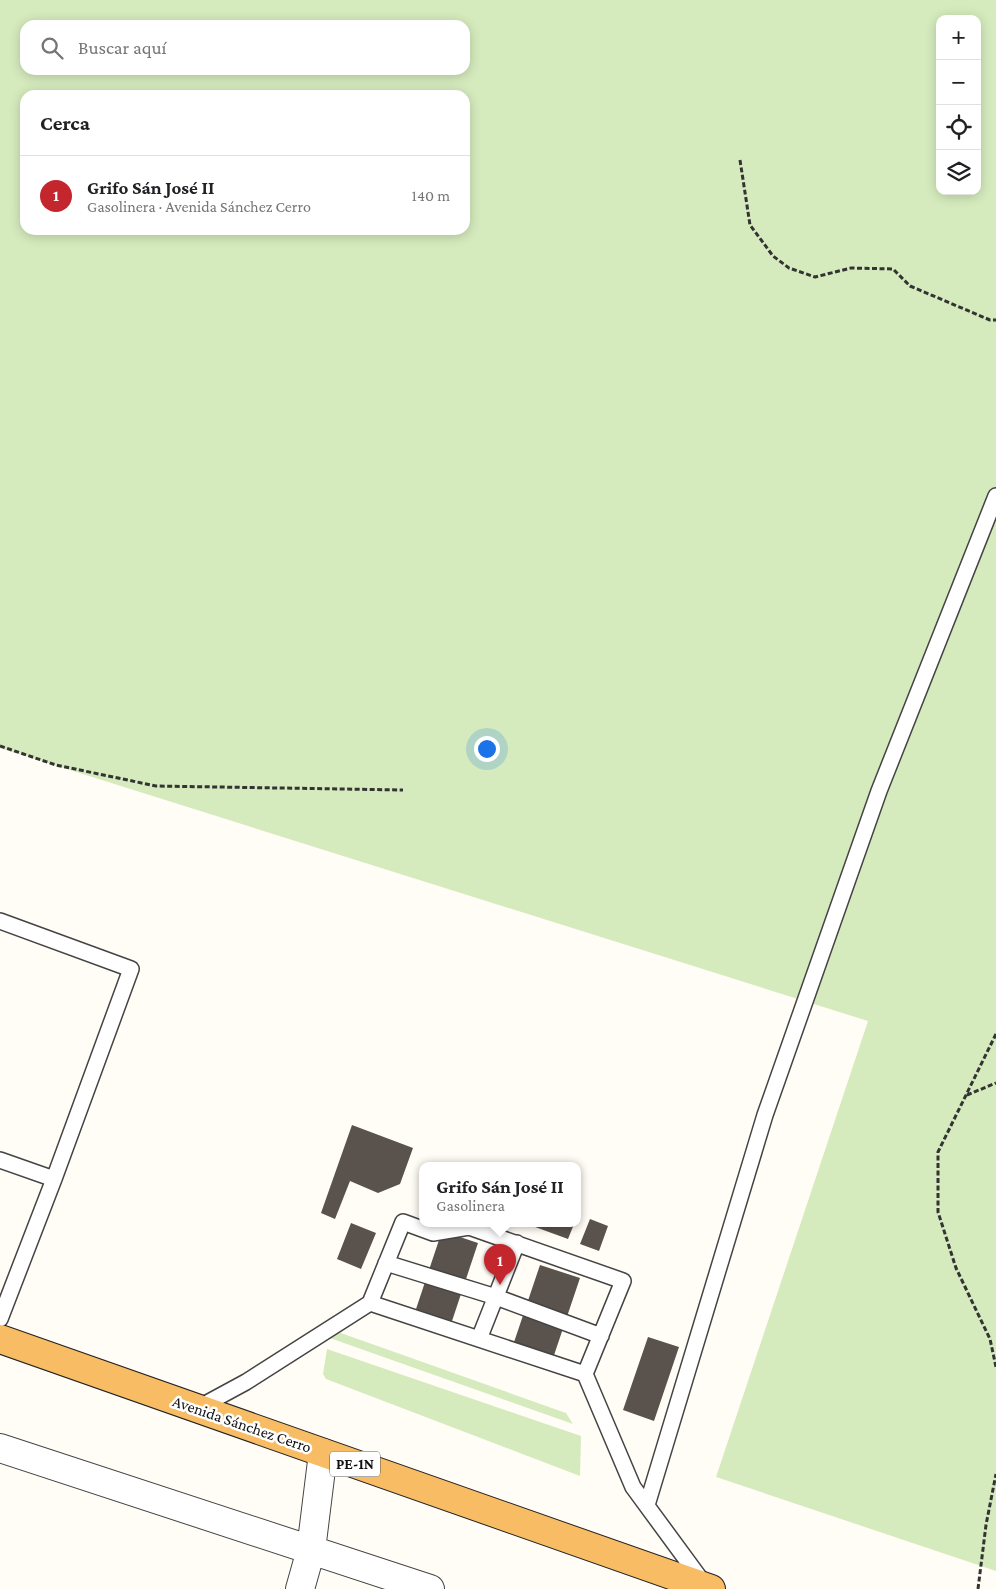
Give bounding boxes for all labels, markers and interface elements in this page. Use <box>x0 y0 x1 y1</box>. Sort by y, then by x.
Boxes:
map controls <box>936 15 981 195</box>
button: + <box>936 15 981 60</box>
search box <box>20 20 470 75</box>
icon: search <box>38 34 66 62</box>
text: Buscar aquí <box>78 37 167 58</box>
button: − <box>936 60 981 105</box>
button: locate <box>936 105 981 150</box>
text: Cerca <box>40 111 90 135</box>
button: layers <box>936 150 981 195</box>
text: Grifo Sán José II <box>87 177 214 198</box>
text: 1 <box>53 187 59 204</box>
text: 140 m <box>412 187 450 204</box>
text: Gasolinera · Avenida Sánchez Cerro <box>87 198 311 215</box>
your location <box>474 736 500 762</box>
popup <box>419 1162 581 1227</box>
text: Grifo Sán José II <box>436 1176 564 1197</box>
text: Gasolinera <box>436 1197 505 1214</box>
pin: 1 <box>484 1244 516 1285</box>
street label: Avenida Sánchez Cerro <box>170 1392 314 1456</box>
road number: PE-1N <box>330 1452 380 1476</box>

